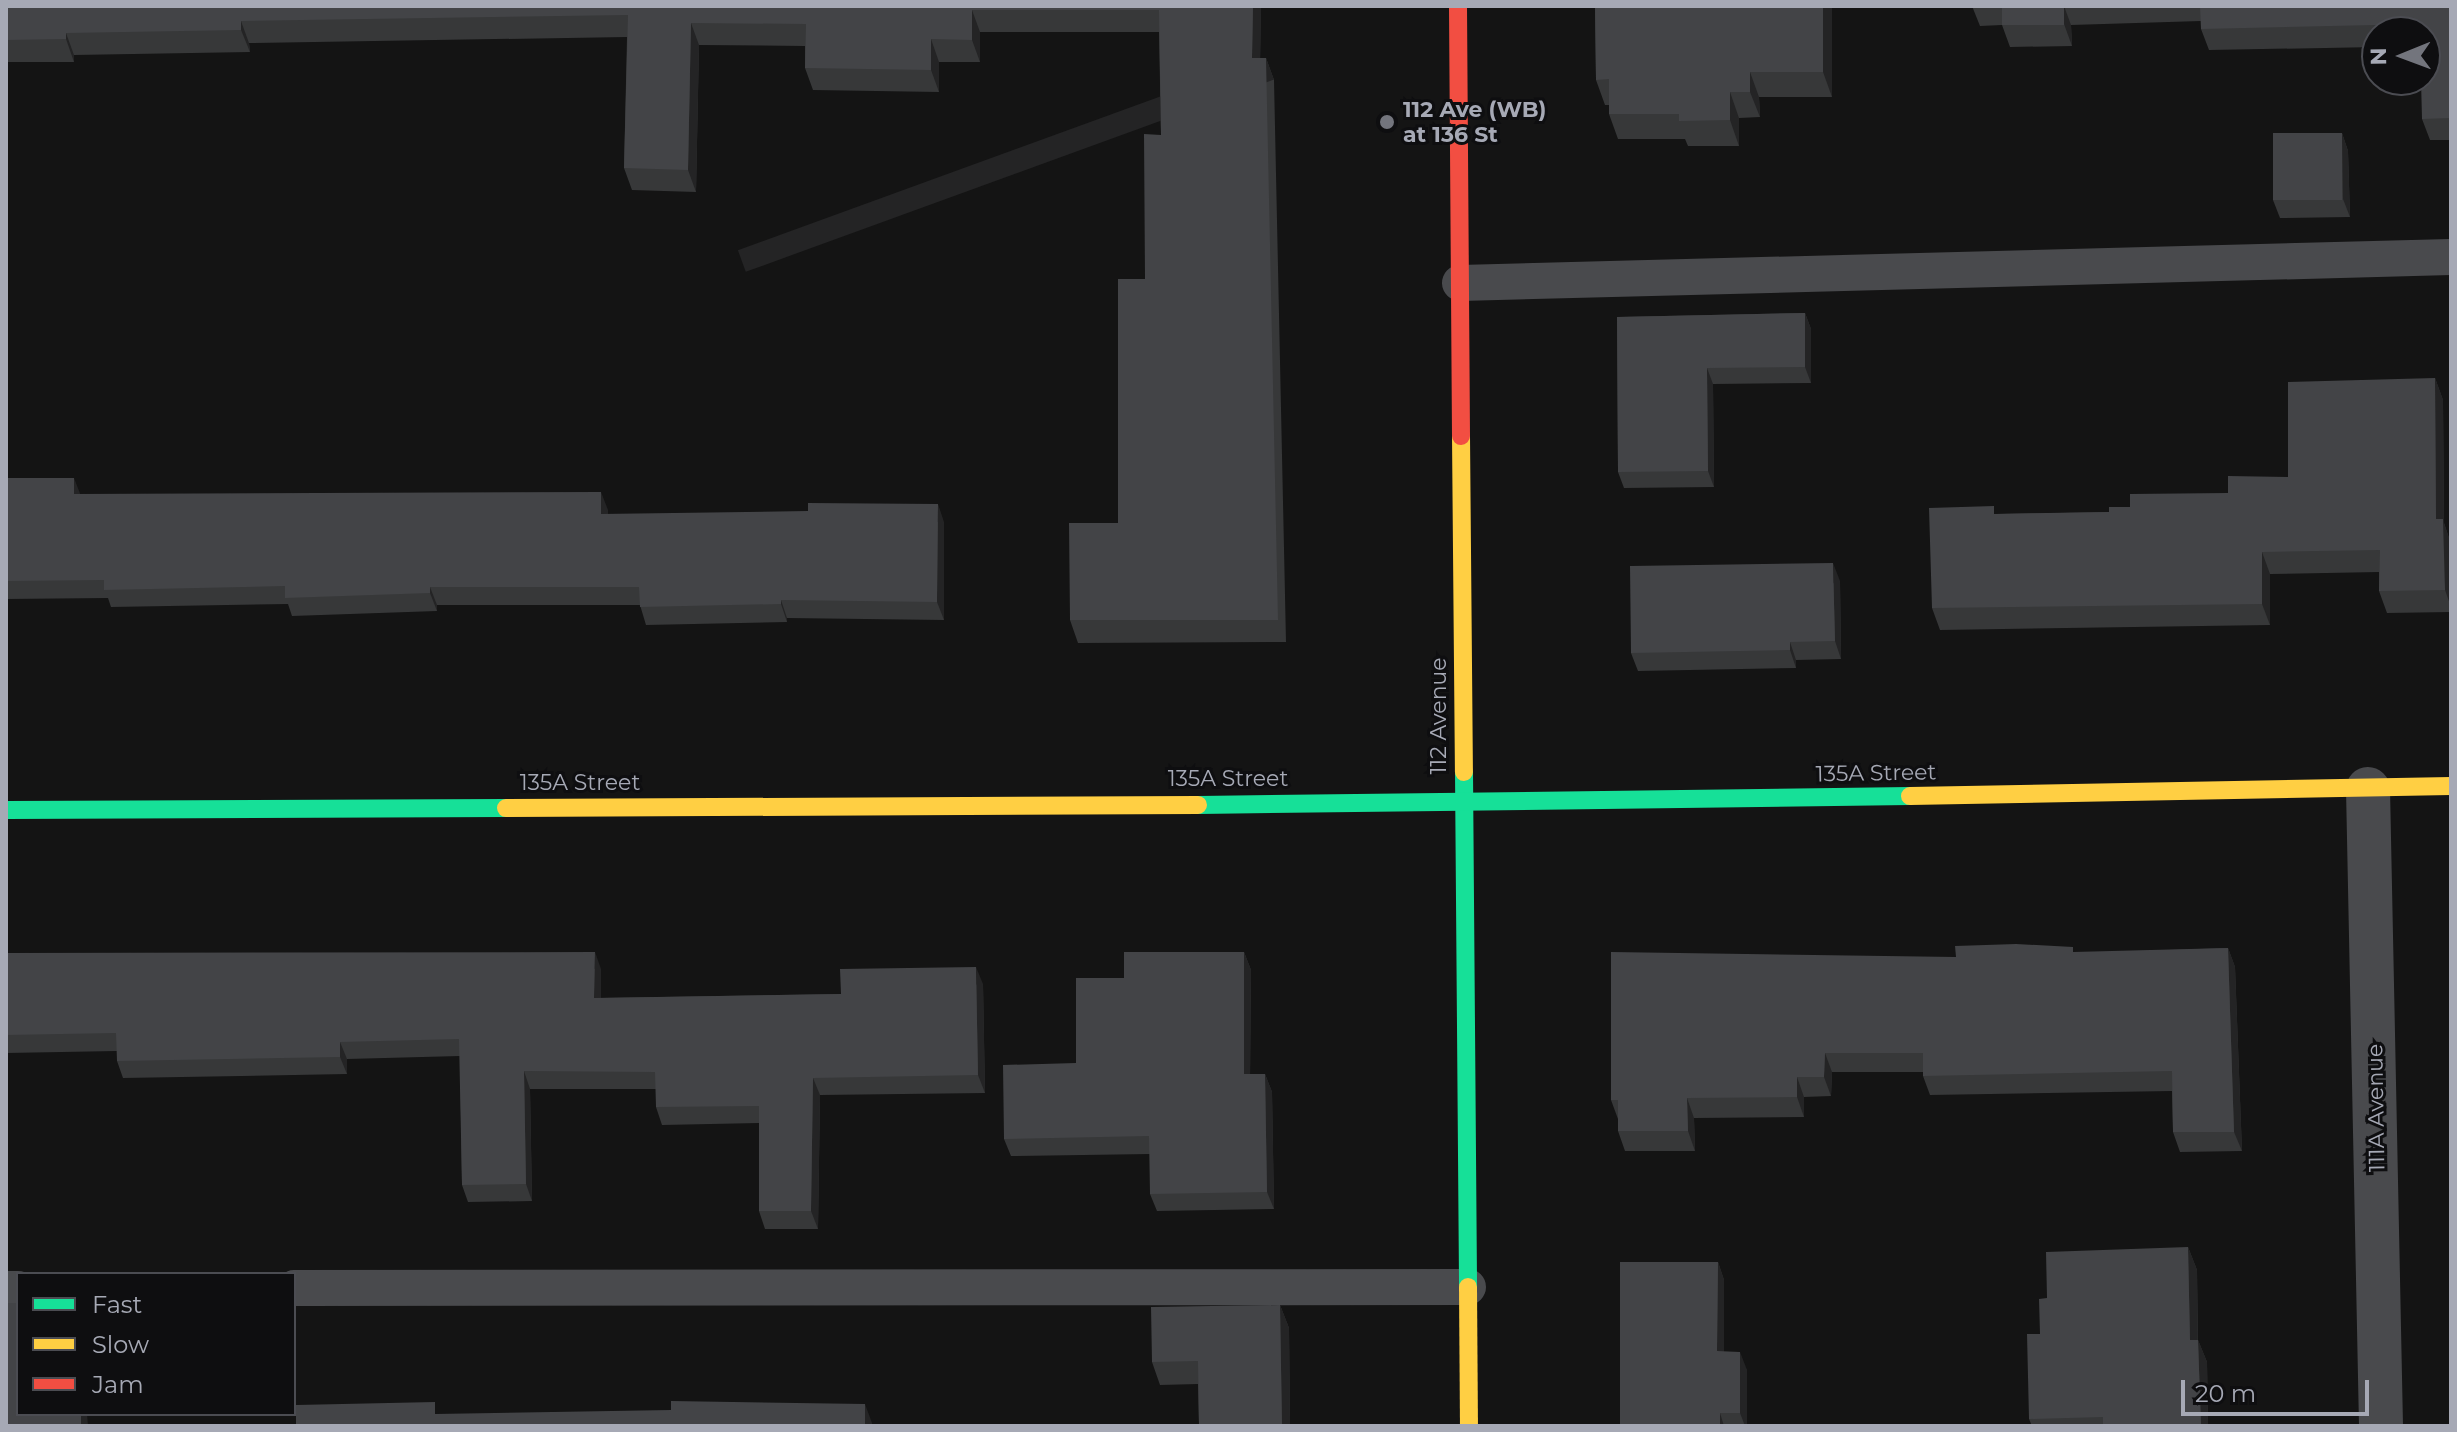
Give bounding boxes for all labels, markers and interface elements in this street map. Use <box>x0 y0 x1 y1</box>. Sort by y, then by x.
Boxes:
north arrow <box>2361 16 2441 96</box>
text: N <box>2365 47 2392 66</box>
place label: 112 Ave (WB) at 136 St <box>1403 96 1546 148</box>
marker: 112 Ave (WB) at 136 St <box>1378 113 1396 131</box>
street label: 112 Avenue <box>1426 657 1452 775</box>
street label: 135A Street <box>1815 759 1937 787</box>
street label: 135A Street <box>1168 766 1288 792</box>
street label: 135A Street <box>520 770 640 796</box>
street label: 111A Avenue <box>2362 1044 2390 1172</box>
legend <box>16 1272 296 1416</box>
text: Fast <box>92 1290 142 1319</box>
text: Slow <box>92 1330 149 1359</box>
scale bar <box>2185 1364 2373 1414</box>
text: Jam <box>92 1370 144 1399</box>
text: 20 m <box>2195 1379 2256 1408</box>

